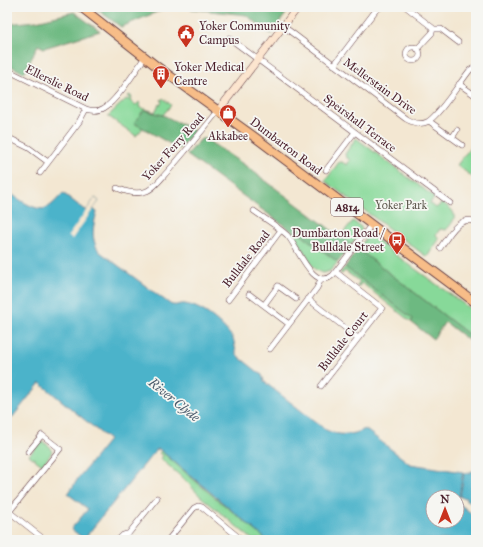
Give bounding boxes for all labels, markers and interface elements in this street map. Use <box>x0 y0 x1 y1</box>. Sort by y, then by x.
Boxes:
place label: Yoker Community Campus <box>199 19 290 47</box>
public building icon: Yoker Community Campus <box>176 23 196 48</box>
street label: Mellerstain Drive <box>341 55 419 117</box>
place label: Yoker Medical Centre <box>174 60 245 88</box>
street label: Ellerslie Road <box>23 62 91 104</box>
building icon: Yoker Medical Centre <box>151 64 171 89</box>
street label: Speirshall Terrace <box>321 91 399 155</box>
shop icon: Akkabee <box>218 103 238 128</box>
street label: Yoker Ferry Road <box>139 110 207 184</box>
street label: Dumbarton Road <box>247 114 325 178</box>
place label: Akkabee <box>207 129 248 143</box>
road number: A814 <box>331 198 363 216</box>
park label: Yoker Park <box>375 198 427 212</box>
place label: Dumbarton Road / Bulldale Street <box>292 226 386 254</box>
street label: Bulldale Road <box>219 228 273 290</box>
bus stop icon: Dumbarton Road / Bulldale Street <box>387 230 407 255</box>
street label: Bulldale Court <box>315 308 371 374</box>
water label: River Clyde <box>145 374 204 426</box>
north arrow <box>425 489 465 529</box>
text: N <box>440 493 450 506</box>

